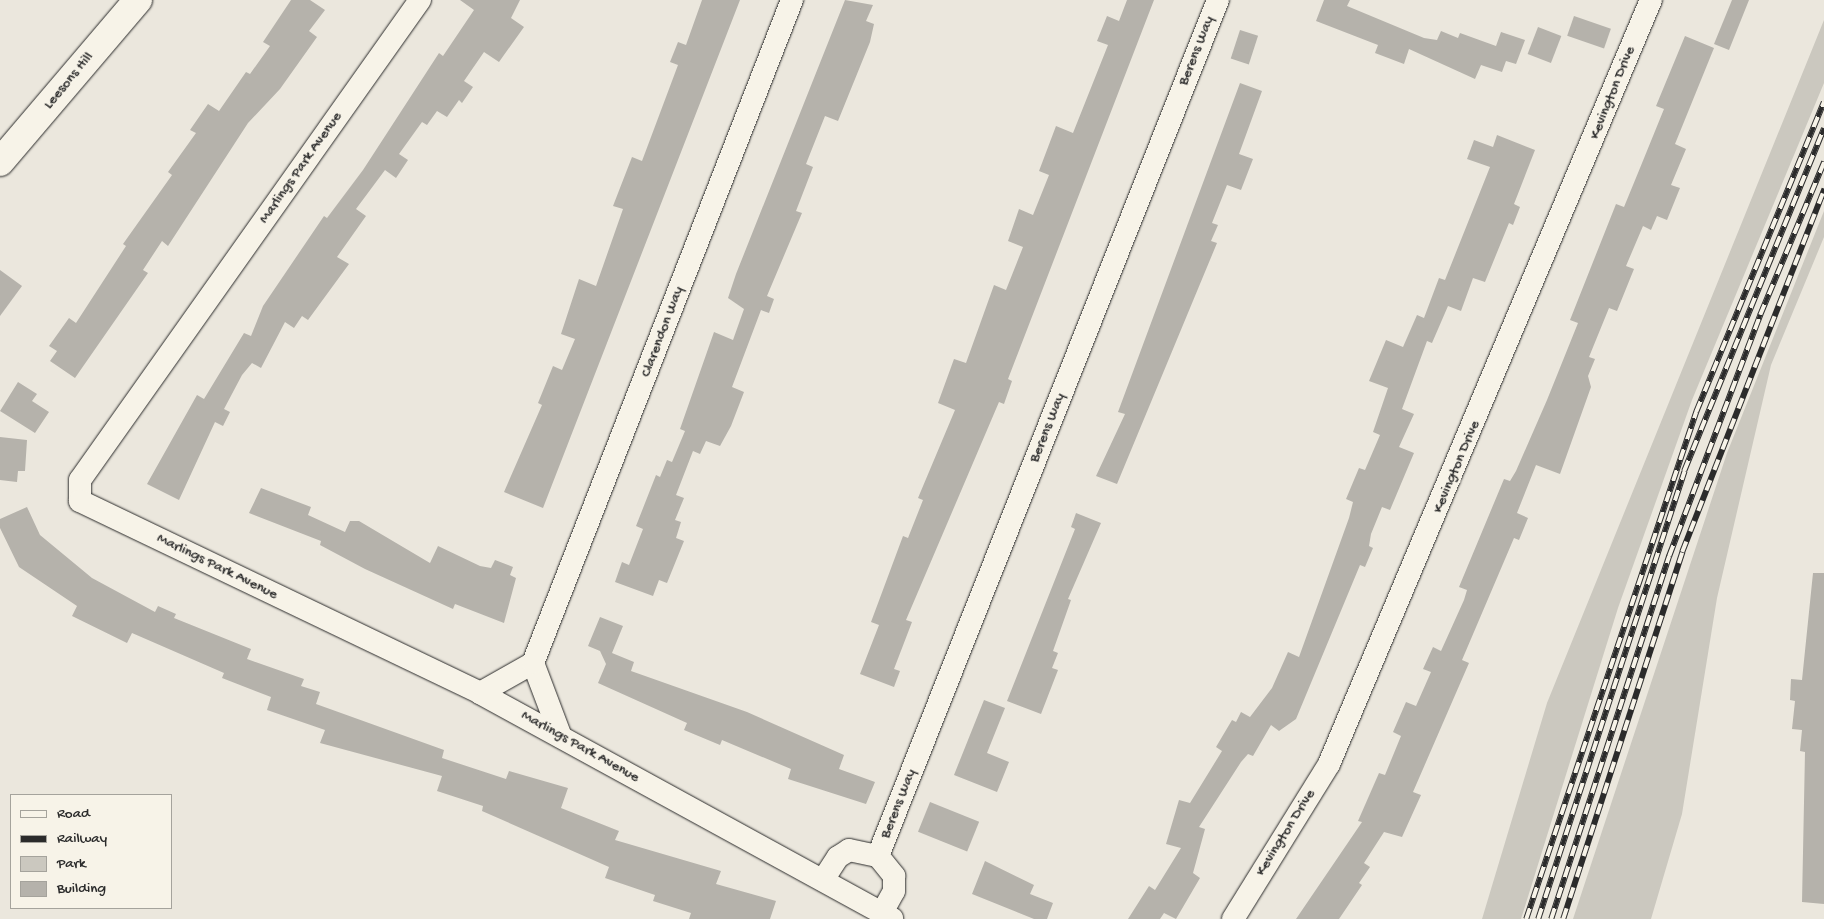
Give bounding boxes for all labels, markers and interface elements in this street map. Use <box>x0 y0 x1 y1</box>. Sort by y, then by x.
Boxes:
street label: Berens Way <box>1175 14 1219 88</box>
street label: Kevington Drive <box>1586 44 1640 142</box>
street label: Leesons Hill <box>40 49 98 113</box>
street label: Marlings Park Avenue <box>256 109 346 227</box>
street label: Clarendon Way <box>637 284 689 380</box>
street label: Berens Way <box>1026 391 1070 465</box>
street label: Kevington Drive <box>1429 418 1485 516</box>
street label: Marlings Park Avenue <box>153 530 281 604</box>
street label: Marlings Park Avenue <box>518 707 642 787</box>
street label: Berens Way <box>877 767 921 841</box>
street label: Kevington Drive <box>1252 786 1320 880</box>
legend <box>10 794 172 909</box>
text: Road <box>57 805 90 823</box>
text: Railway <box>57 830 107 848</box>
text: Park <box>57 855 86 873</box>
text: Building <box>57 880 106 898</box>

